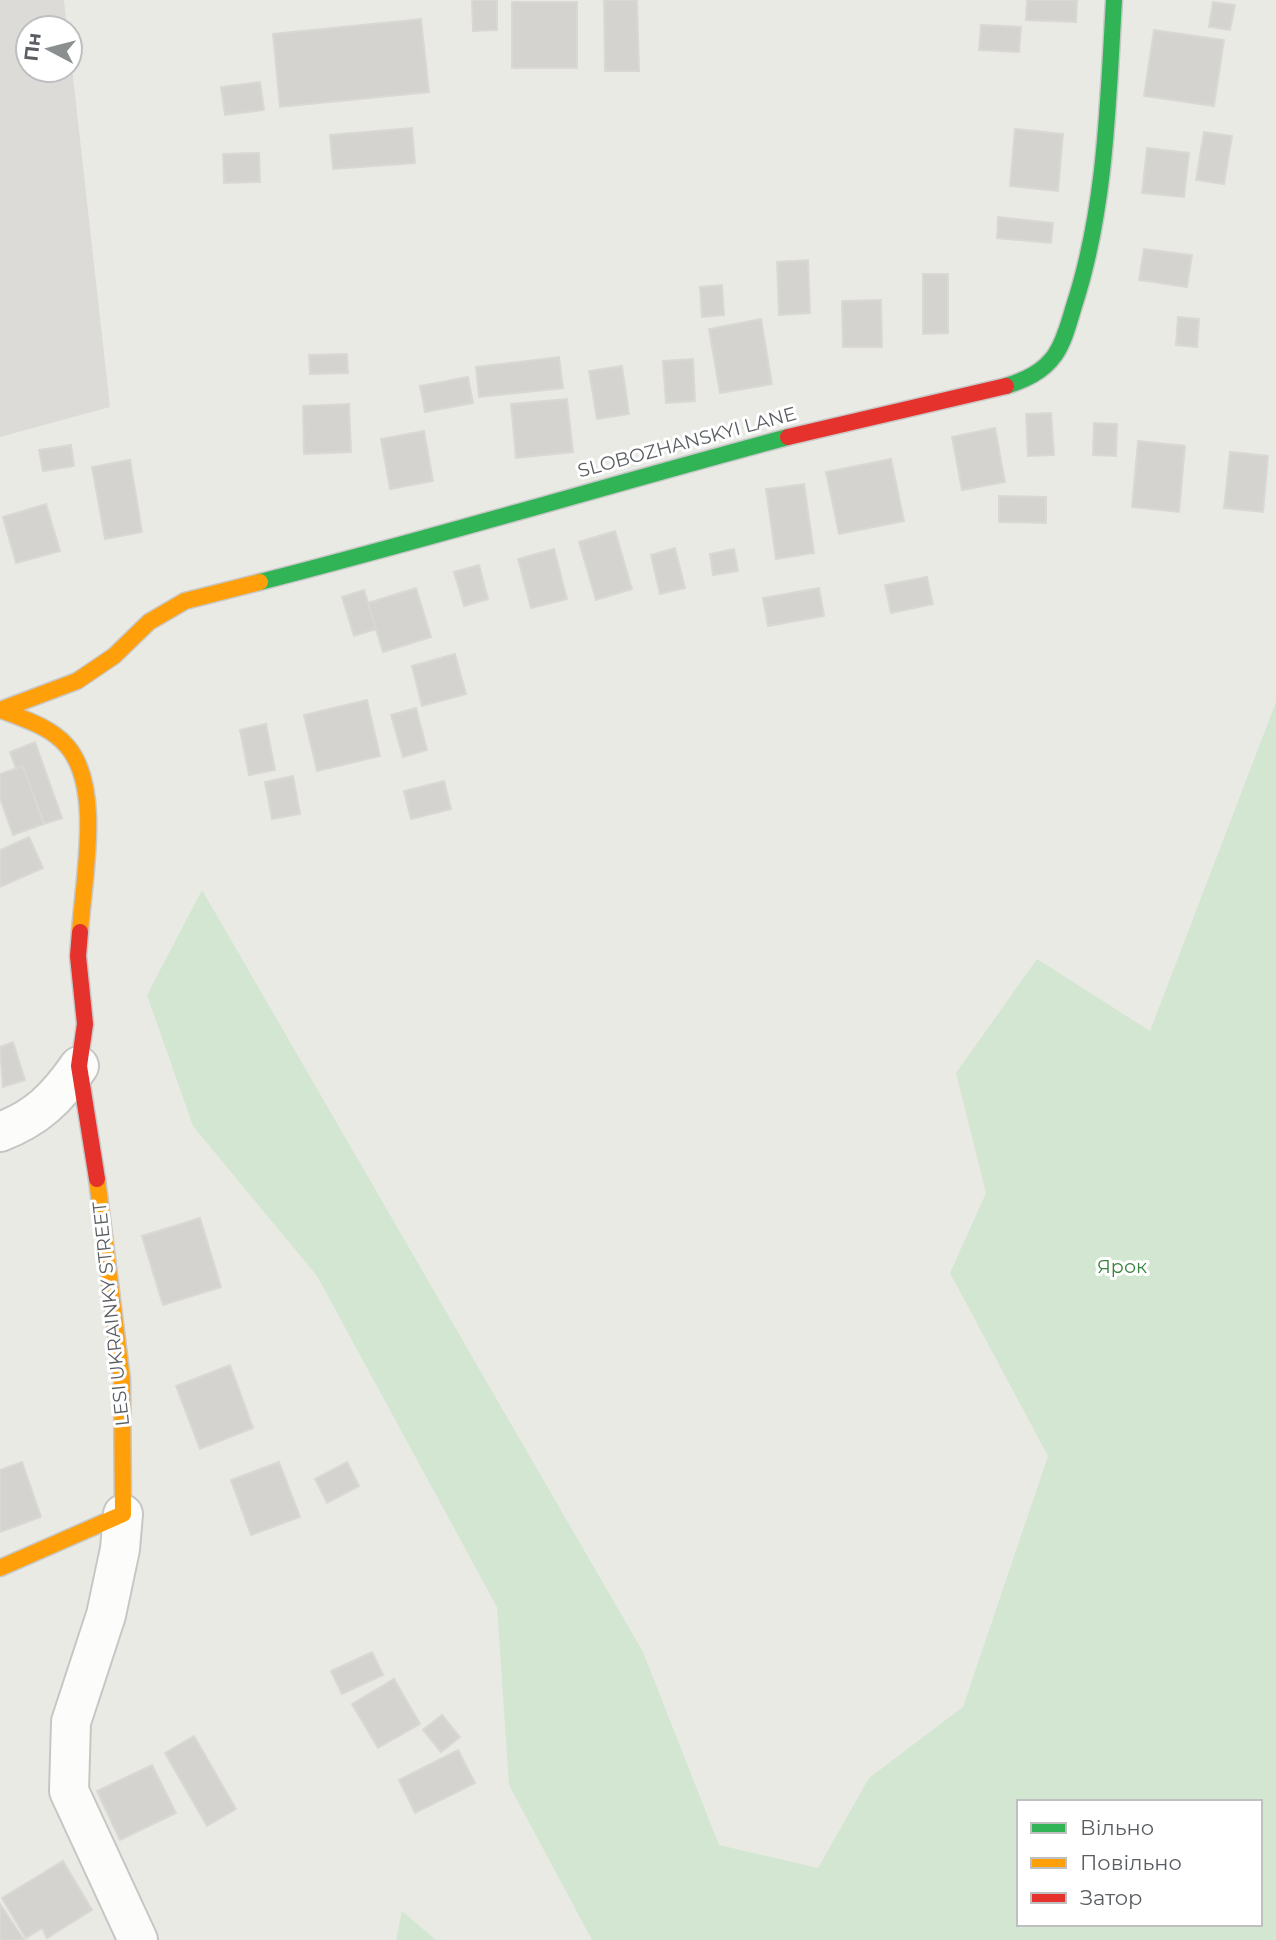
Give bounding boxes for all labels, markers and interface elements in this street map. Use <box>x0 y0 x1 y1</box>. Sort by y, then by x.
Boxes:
north arrow <box>14 14 84 84</box>
text: Пн <box>19 31 46 63</box>
street label: SLOBOZHANSKYI LANE <box>575 402 799 482</box>
street label: LESI UKRAINKY STREET <box>88 1201 134 1427</box>
park label: Ярок <box>1097 1255 1147 1278</box>
legend <box>1017 1800 1262 1926</box>
text: Вільно <box>1080 1815 1154 1840</box>
text: Повільно <box>1080 1850 1182 1875</box>
text: Затор <box>1080 1885 1142 1910</box>

